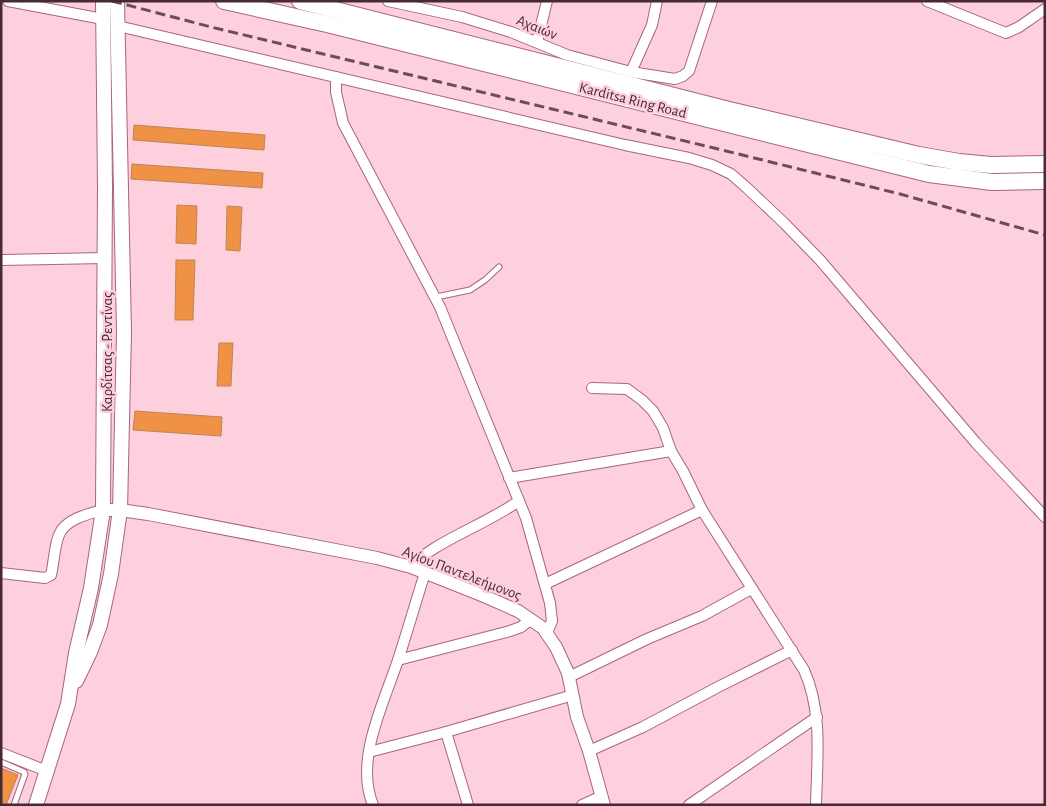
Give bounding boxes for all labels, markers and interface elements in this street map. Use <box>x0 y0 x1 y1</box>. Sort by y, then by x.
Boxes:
street label: Αχαιών <box>514 13 559 42</box>
street label: Karditsa Ring Road <box>578 80 688 121</box>
street label: Καρδίτσας - Ρεντίνας <box>100 292 115 412</box>
street label: Αγίου Παντελεήμονος <box>400 544 524 603</box>

